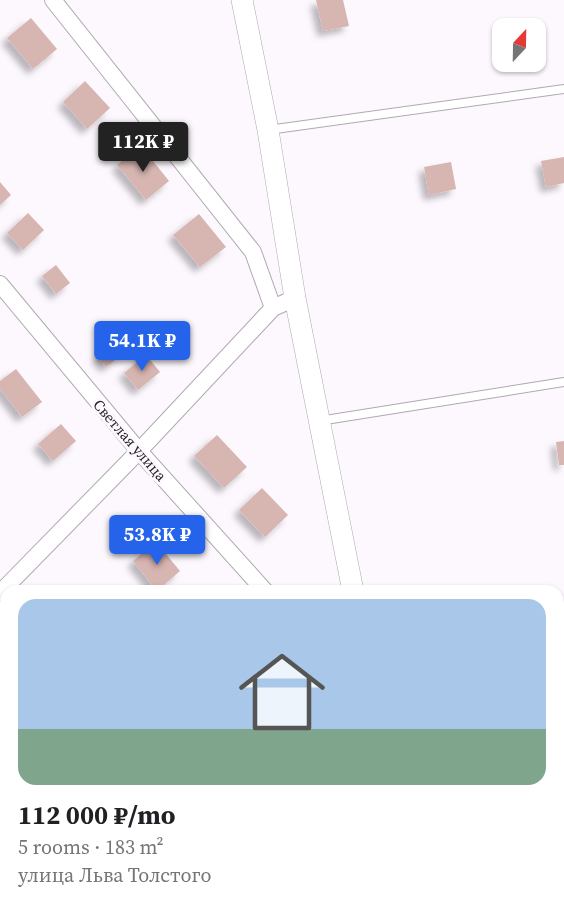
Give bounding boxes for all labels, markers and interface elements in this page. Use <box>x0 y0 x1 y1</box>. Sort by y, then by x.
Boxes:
north arrow <box>492 18 546 72</box>
map controls <box>492 18 546 72</box>
pin: 112K ₽ <box>94 122 192 173</box>
text: 112K ₽ <box>112 127 174 155</box>
pin: 54.1K ₽ <box>87 321 197 372</box>
text: 54.1K ₽ <box>108 326 176 354</box>
street label: Светлая улица <box>89 395 172 486</box>
pin: 53.8K ₽ <box>102 515 212 566</box>
text: 53.8K ₽ <box>123 520 191 548</box>
icon: home <box>228 638 336 746</box>
text: 112 000 ₽/mo <box>18 797 175 833</box>
text: 5 rooms · 183 m² <box>18 833 164 861</box>
text: улица Льва Толстого <box>18 861 212 889</box>

